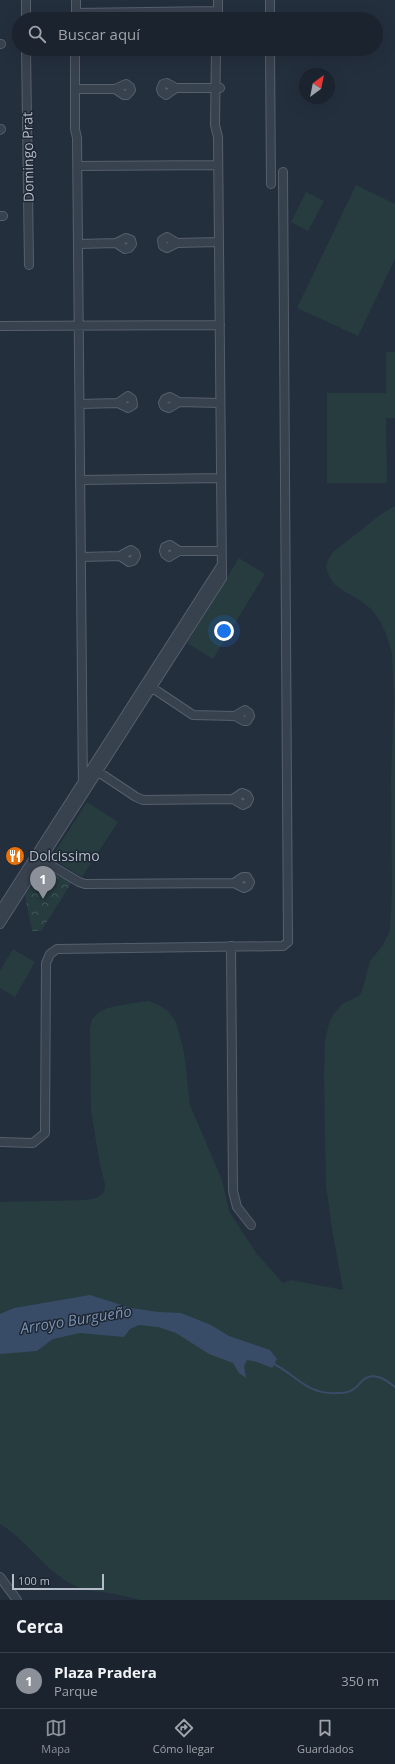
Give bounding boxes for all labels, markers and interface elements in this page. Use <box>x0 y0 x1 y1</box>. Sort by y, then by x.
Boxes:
search box <box>12 12 383 56</box>
icon: search <box>26 23 48 45</box>
text: Buscar aquí <box>58 24 140 44</box>
north arrow <box>299 68 335 104</box>
street label: Domingo Prat <box>17 112 38 202</box>
your location <box>214 621 234 641</box>
restaurant icon: Dolcissimo <box>4 845 26 867</box>
place label: Dolcissimo <box>29 846 100 865</box>
pin: 1 <box>30 866 56 899</box>
water label: Arroyo Burgueño <box>18 1300 133 1338</box>
scale bar <box>12 1572 104 1591</box>
text: 100 m <box>18 1573 50 1588</box>
text: Cerca <box>16 1615 64 1638</box>
text: Plaza Pradera <box>54 1662 157 1682</box>
text: 1 <box>25 1672 33 1690</box>
text: 350 m <box>341 1672 379 1690</box>
text: Parque <box>54 1682 98 1700</box>
tab: Mapa <box>41 1717 70 1756</box>
tab: Cómo llegar <box>153 1717 214 1756</box>
tab: Guardados <box>297 1717 354 1756</box>

